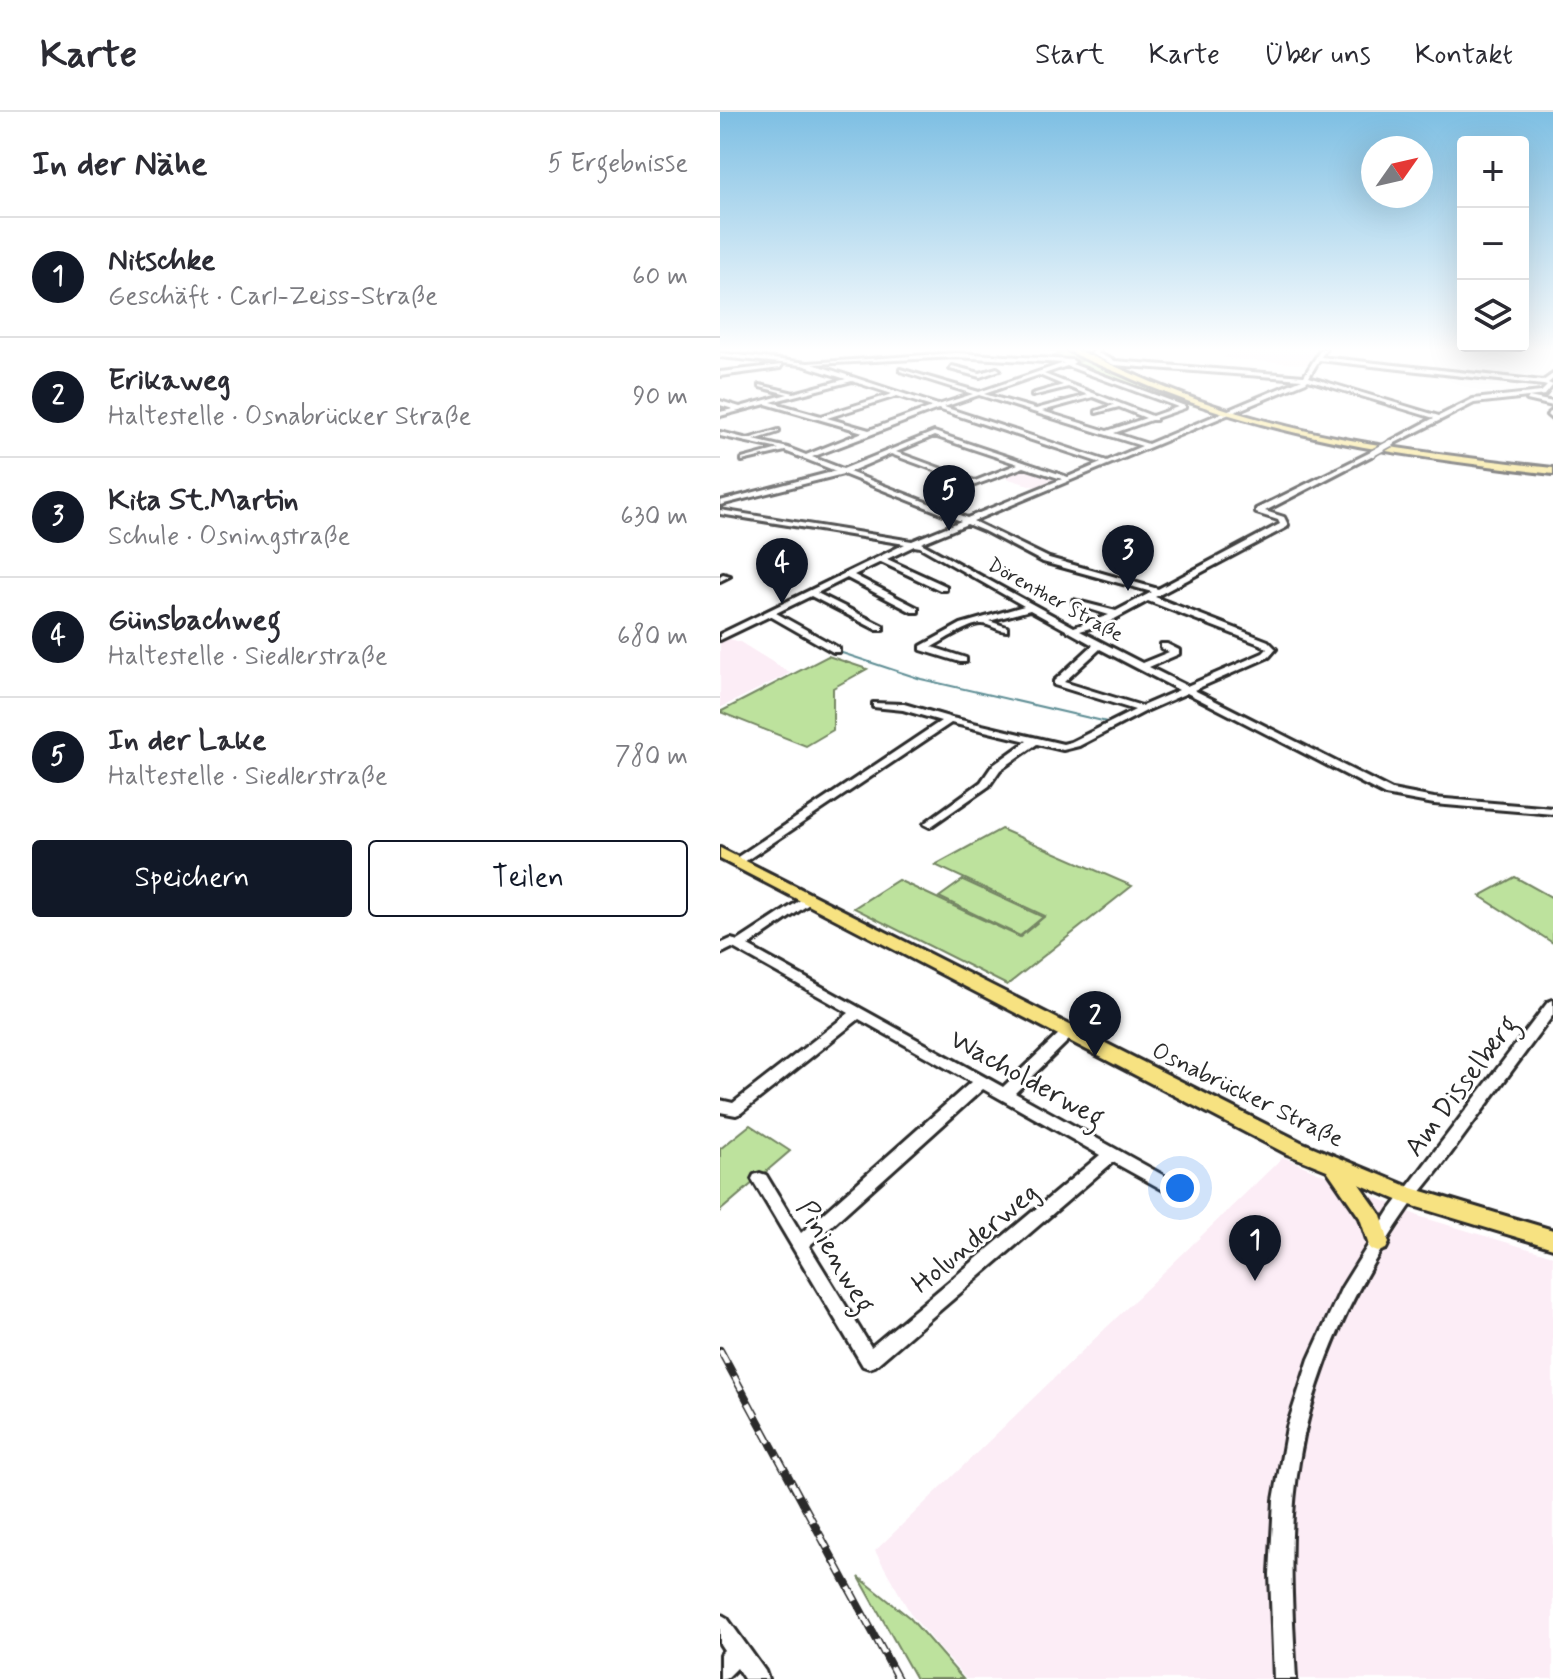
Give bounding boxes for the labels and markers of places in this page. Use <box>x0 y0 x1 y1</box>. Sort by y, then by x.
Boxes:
pin: 5 <box>923 465 975 531</box>
pin: 3 <box>1102 525 1154 591</box>
pin: 4 <box>756 538 808 604</box>
pin: 2 <box>1069 991 1121 1057</box>
pin: 1 <box>1229 1215 1281 1281</box>

